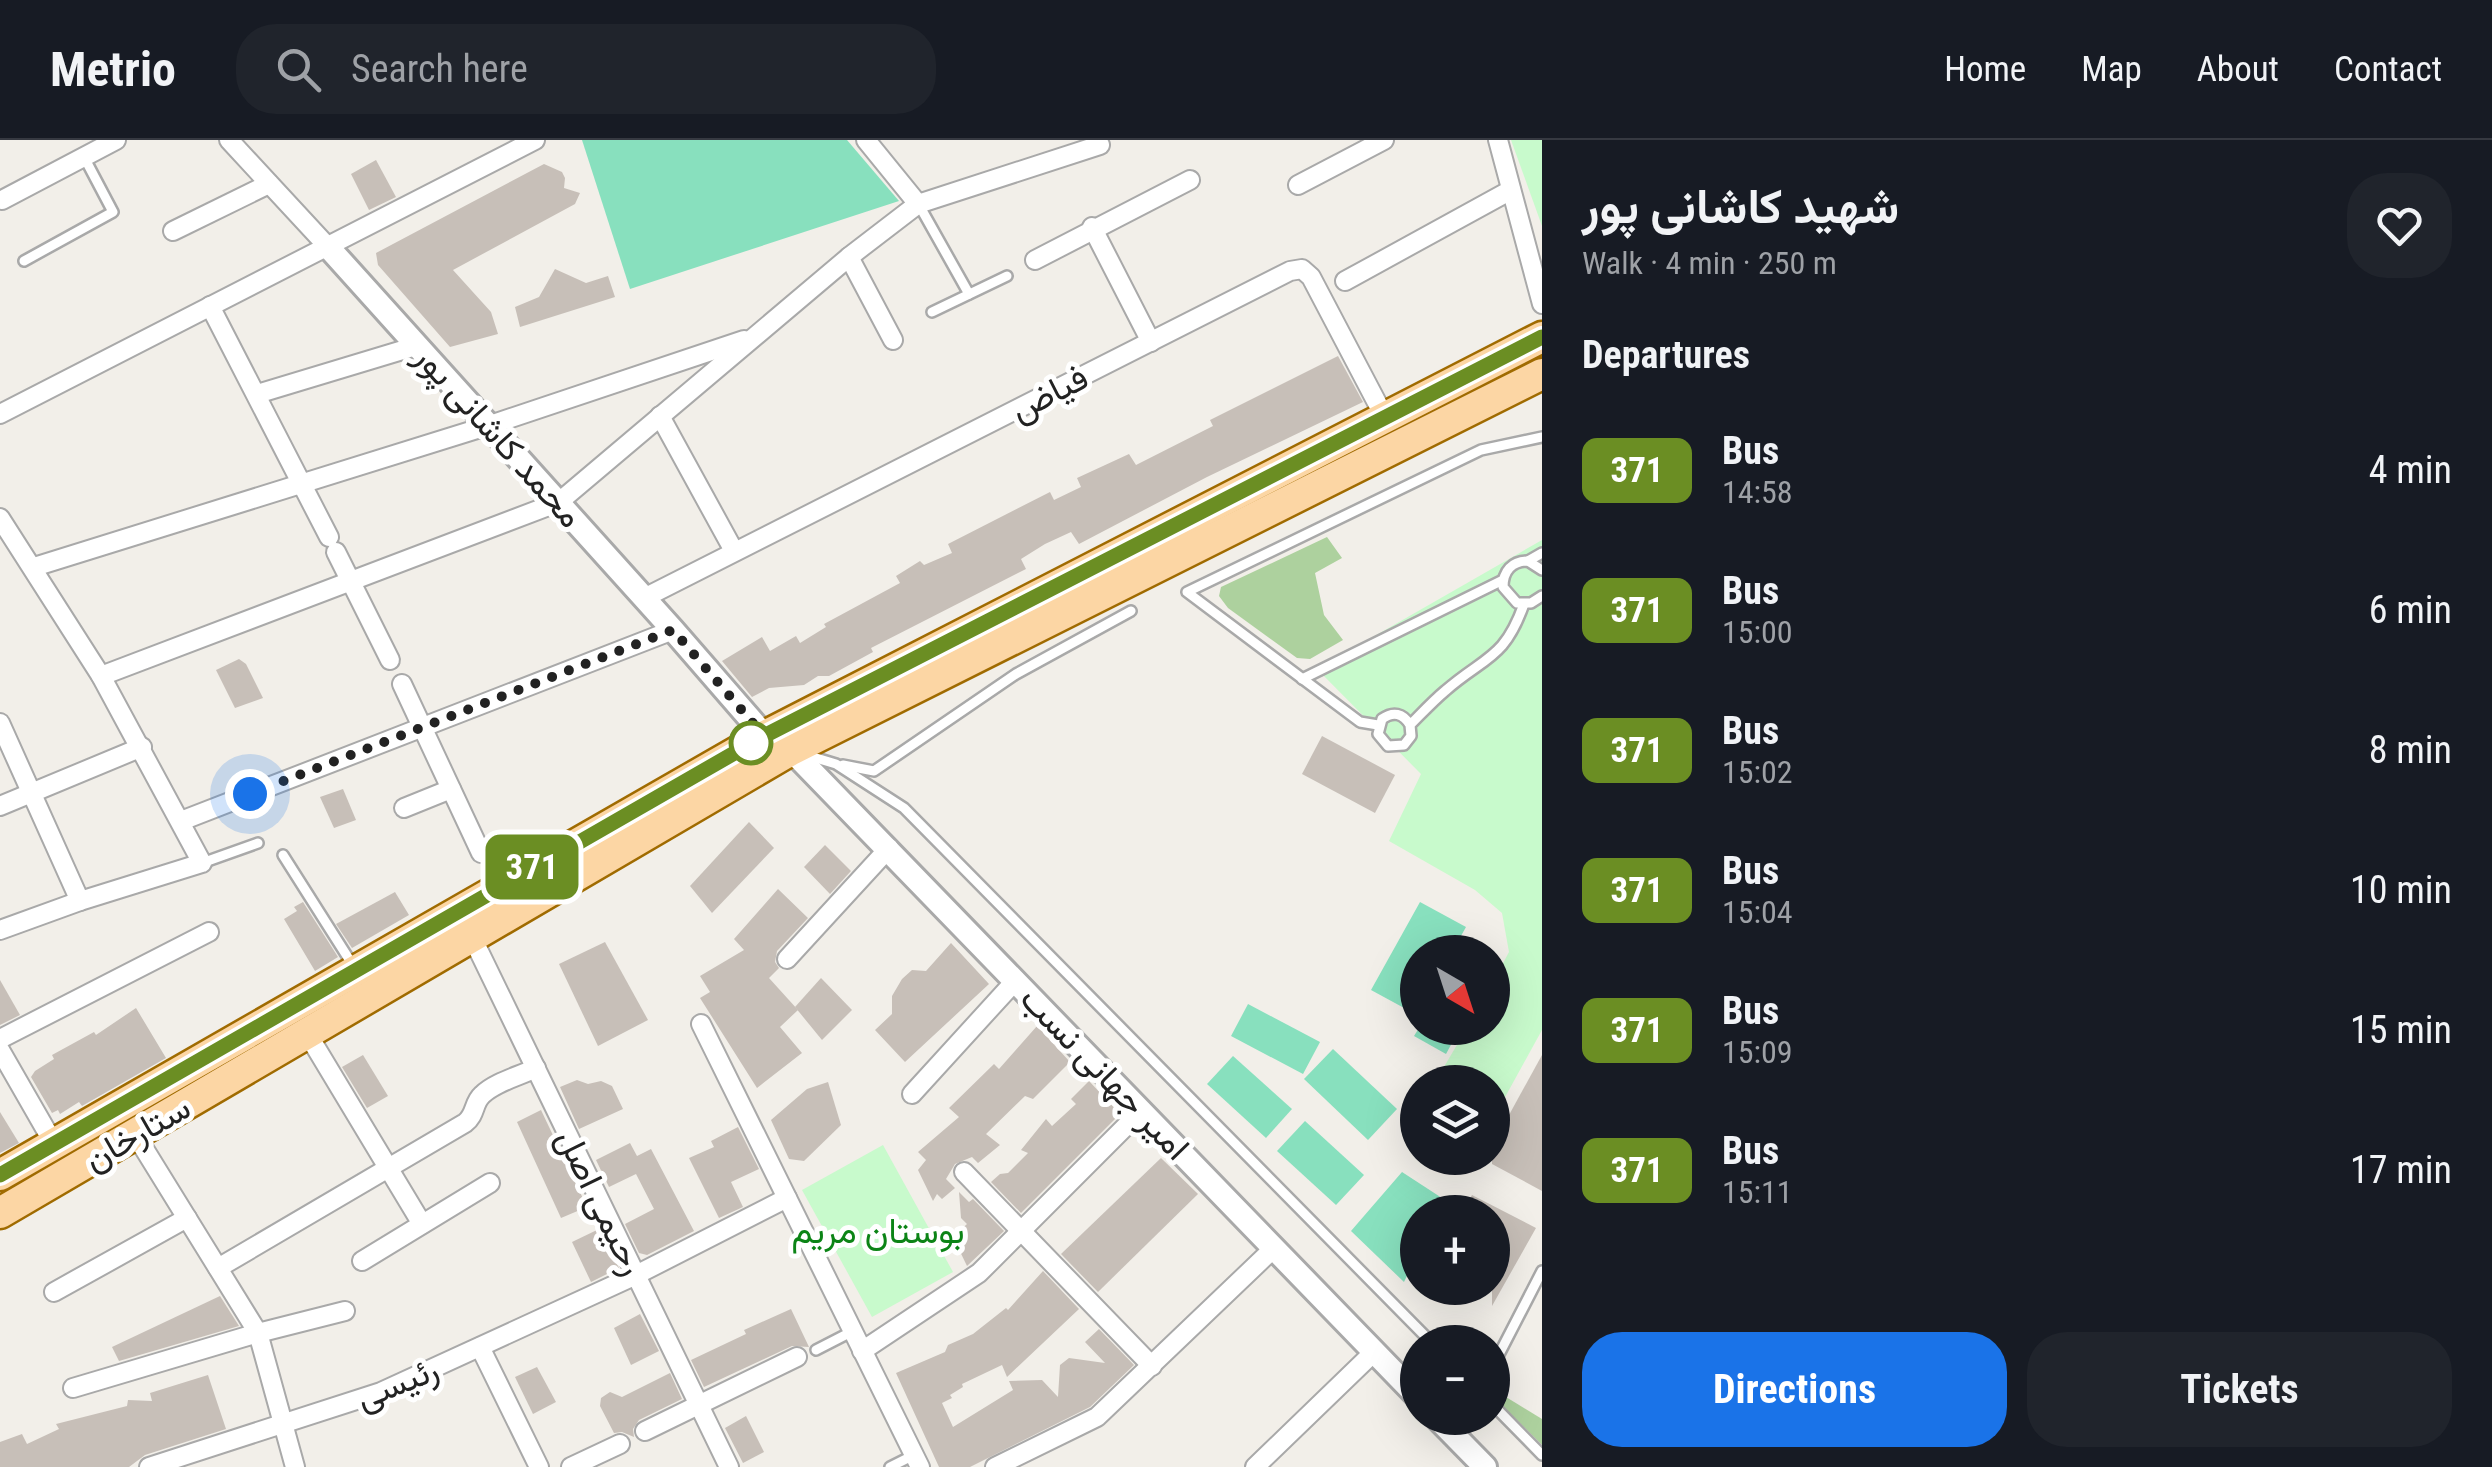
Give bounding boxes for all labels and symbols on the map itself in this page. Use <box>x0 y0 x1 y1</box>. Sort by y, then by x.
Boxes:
street label: محمد کاشانی پور <box>403 336 591 538</box>
street label: فیاض <box>1004 357 1095 430</box>
unlabelled marker <box>730 722 772 764</box>
your location <box>225 769 275 819</box>
line badge: 371 <box>474 834 590 900</box>
north arrow <box>1400 935 1510 1045</box>
street label: امیر جهانی نسب <box>1011 978 1198 1169</box>
street label: ستارخان <box>77 1087 198 1181</box>
street label: رحیمی اصل <box>547 1122 654 1282</box>
park label: بوستان مریم <box>791 1211 965 1254</box>
street label: رئیسی <box>350 1348 445 1419</box>

